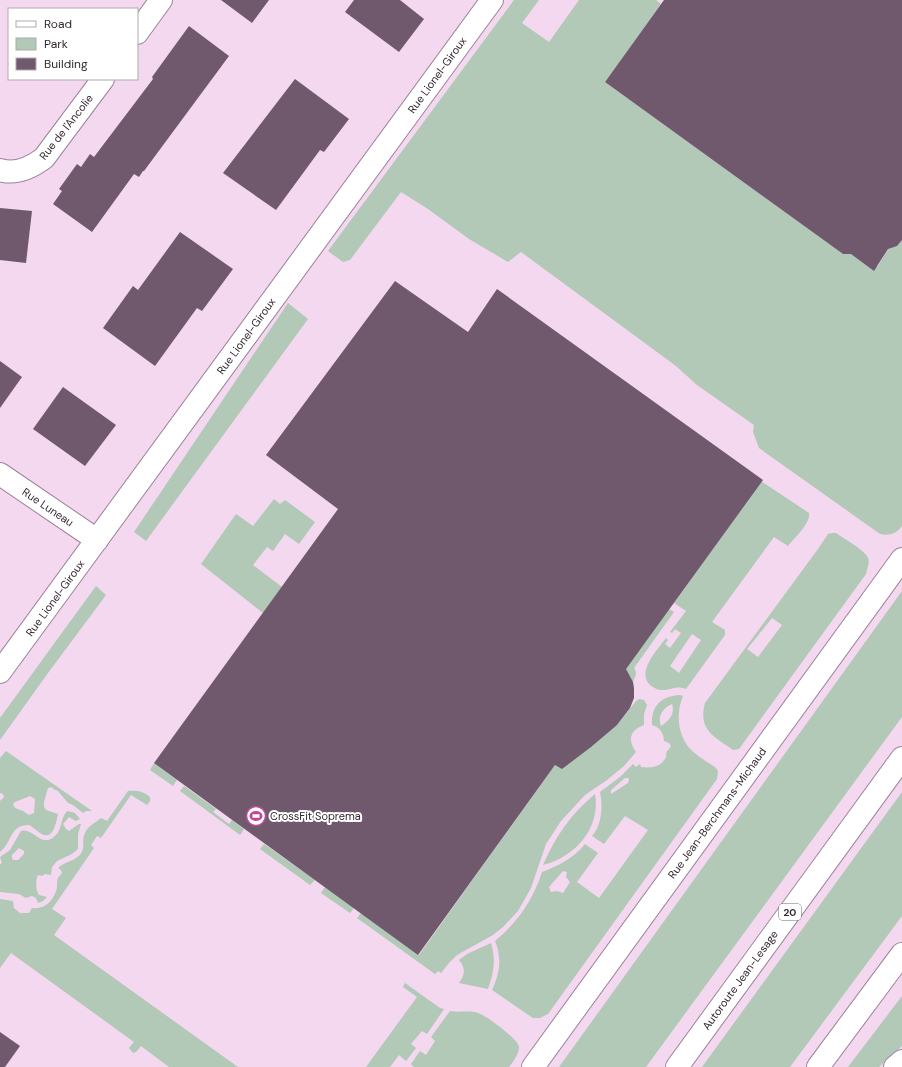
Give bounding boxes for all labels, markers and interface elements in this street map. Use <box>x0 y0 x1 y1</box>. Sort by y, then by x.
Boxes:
legend <box>8 8 138 80</box>
text: Road <box>44 16 72 32</box>
street label: Rue Lionel-Giroux <box>405 34 470 116</box>
text: Park <box>44 36 68 52</box>
text: Building <box>44 56 88 72</box>
street label: Rue de l'Ancolie <box>36 91 96 163</box>
street label: Rue Lionel-Giroux <box>214 295 279 377</box>
street label: Rue Luneau <box>20 485 76 529</box>
street label: Rue Lionel-Giroux <box>23 557 88 639</box>
street label: Rue Jean-Berchmans-Michaud <box>665 745 769 881</box>
sports icon: CrossFit Soprema <box>245 805 267 827</box>
place label: CrossFit Soprema <box>270 809 361 823</box>
road number: 20 <box>779 904 801 920</box>
street label: Autoroute Jean-Lesage <box>699 927 781 1033</box>

